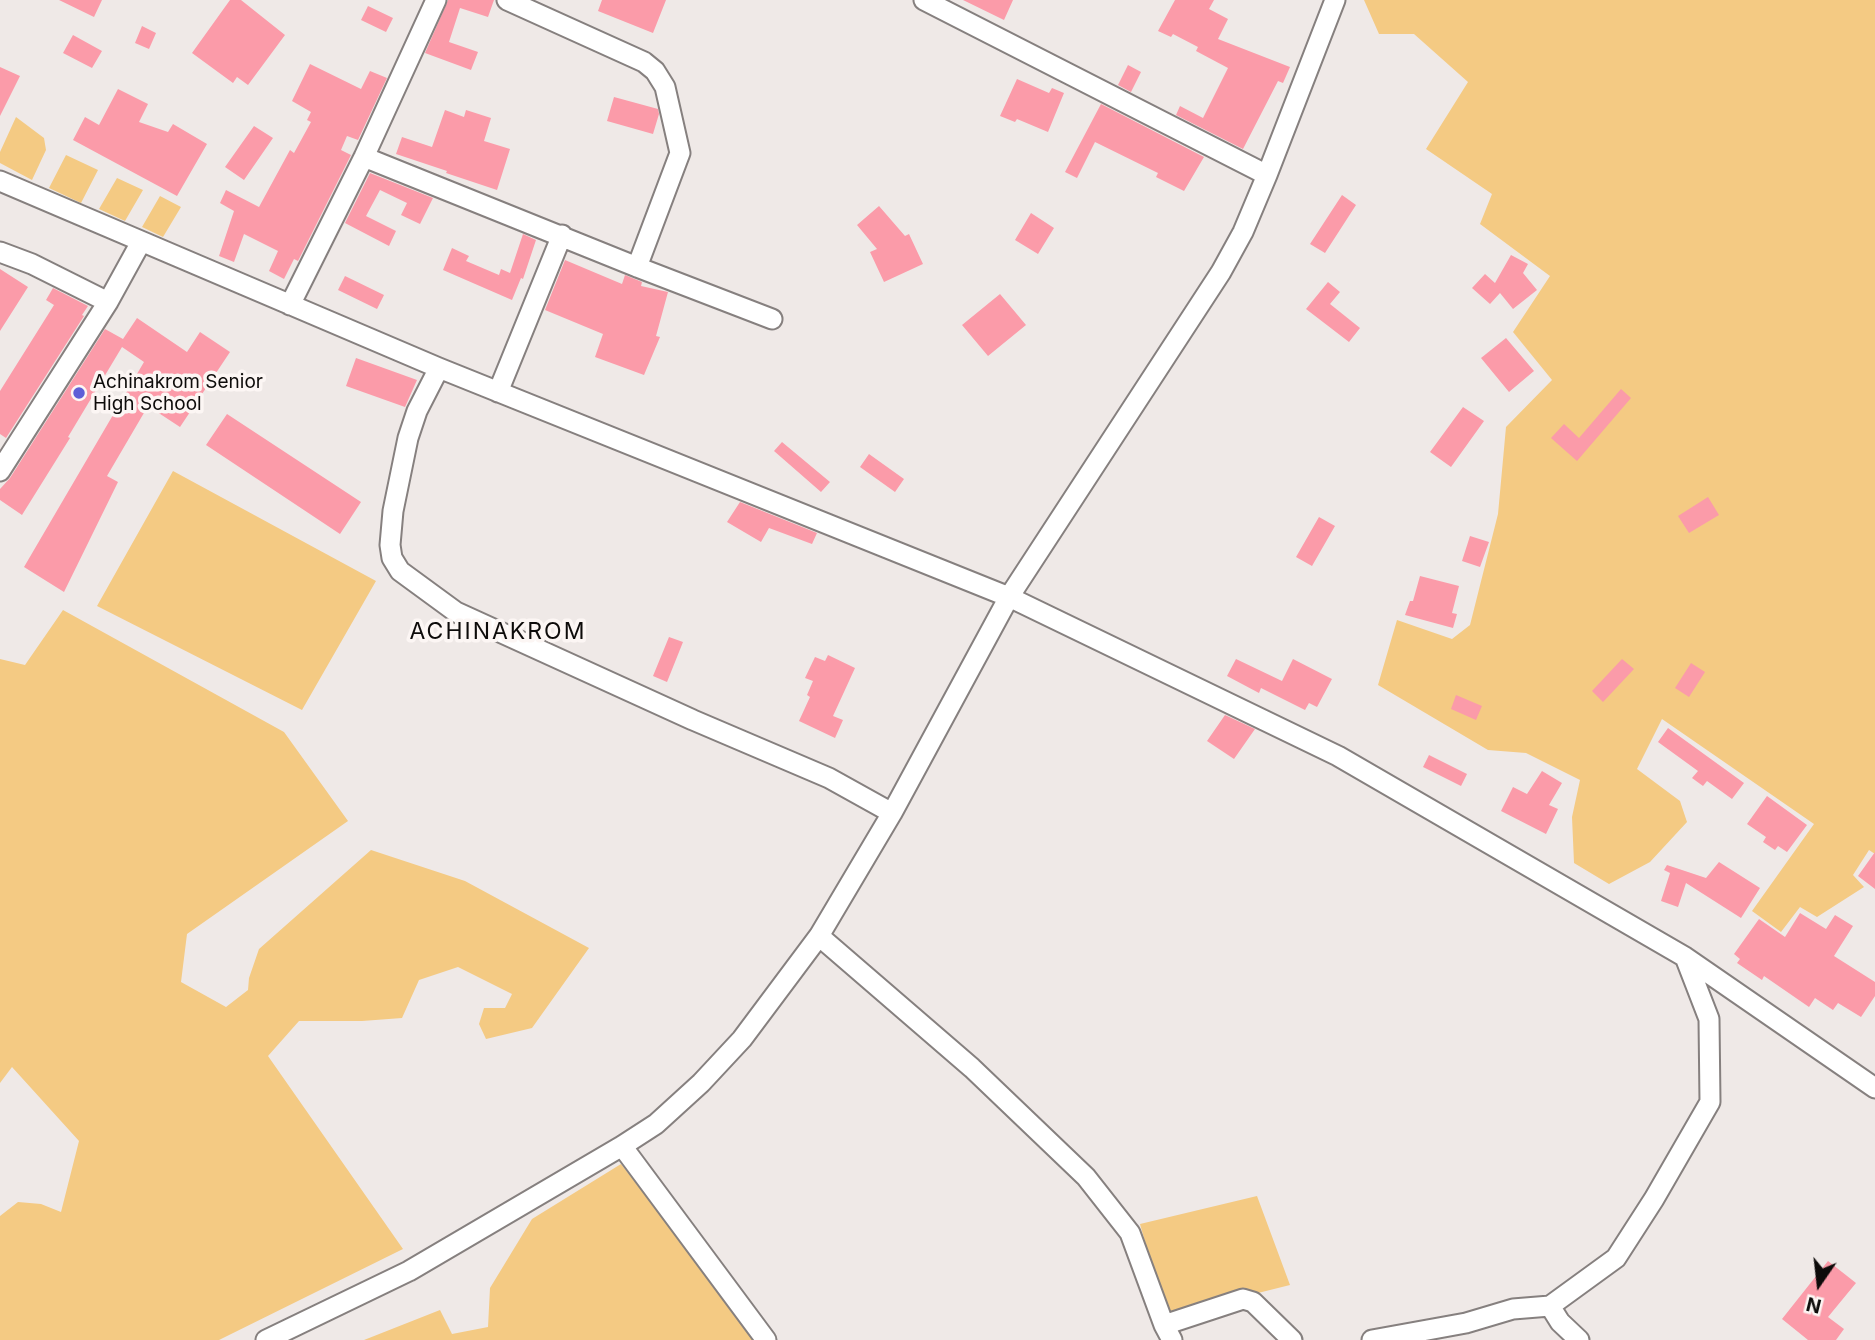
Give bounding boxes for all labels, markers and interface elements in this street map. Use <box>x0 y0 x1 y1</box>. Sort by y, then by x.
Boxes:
place label: Achinakrom Senior High School <box>93 371 263 415</box>
marker: Achinakrom Senior High School <box>71 385 87 401</box>
district label: ACHINAKROM <box>411 618 585 646</box>
north arrow <box>1784 1249 1854 1319</box>
text: N <box>1804 1292 1824 1318</box>

